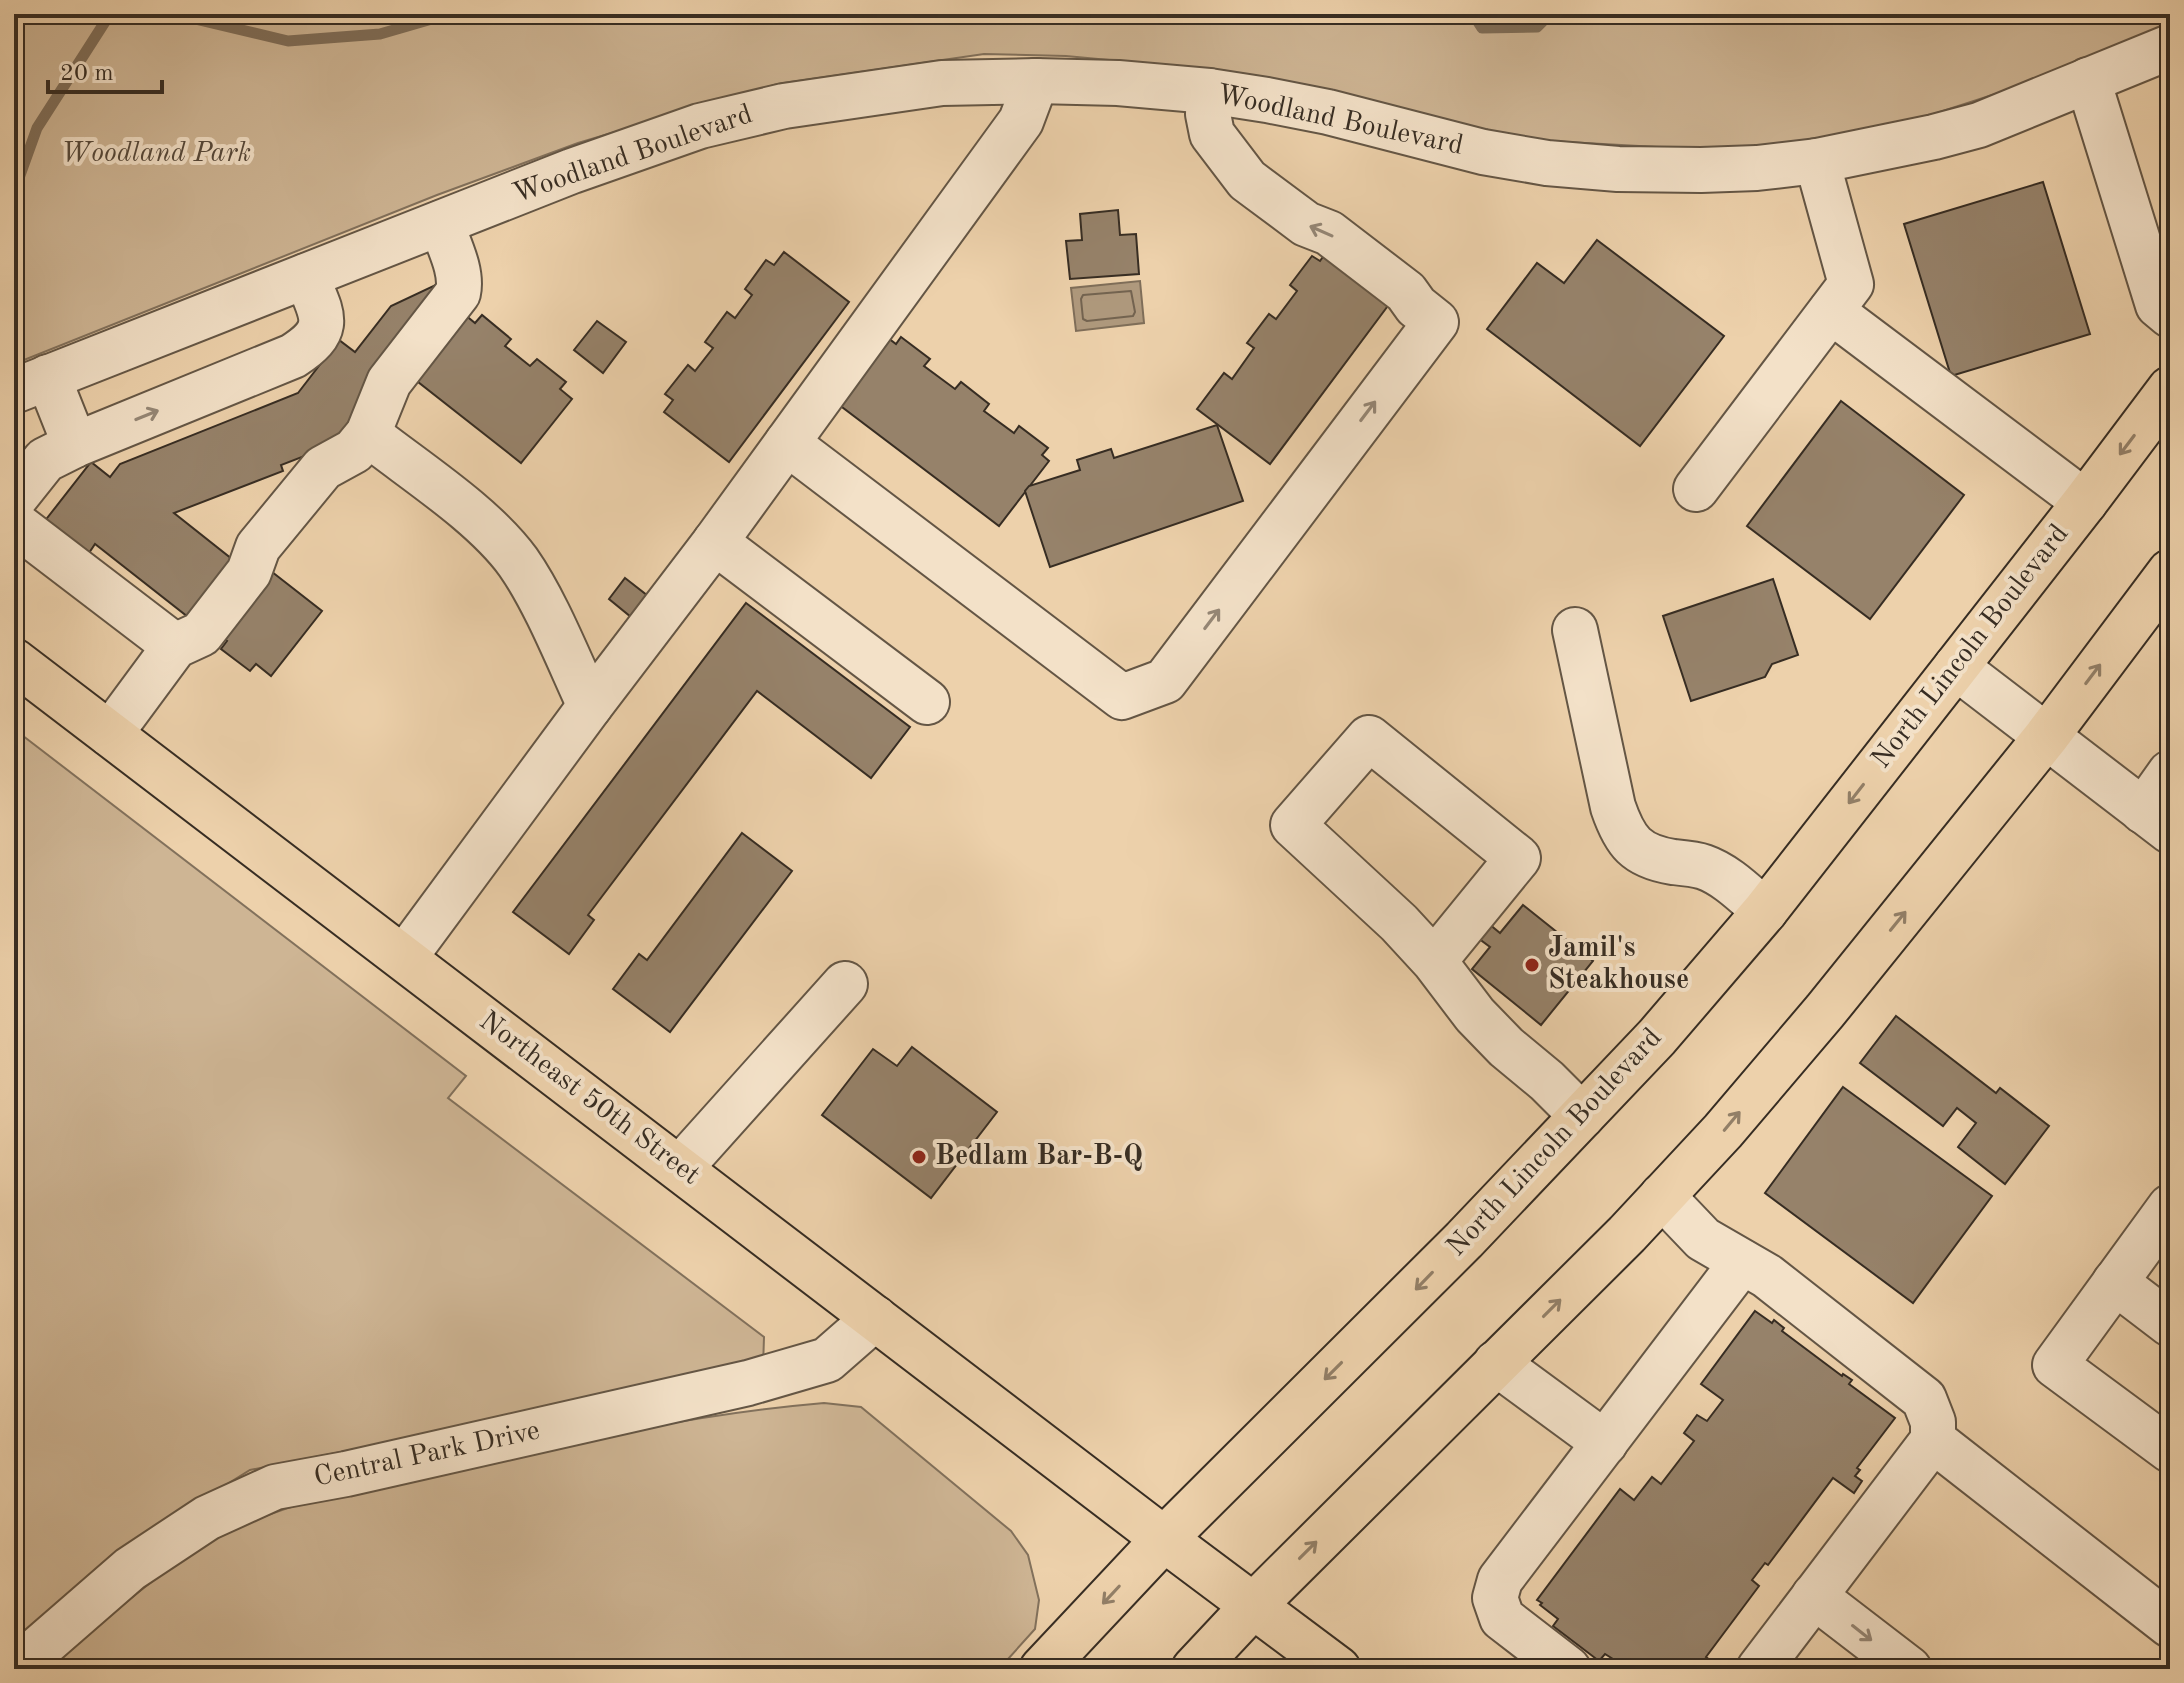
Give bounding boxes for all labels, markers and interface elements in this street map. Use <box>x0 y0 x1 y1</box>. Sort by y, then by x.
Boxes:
scale bar <box>48 44 162 94</box>
text: 20 m <box>60 62 114 86</box>
street label: Woodland Boulevard <box>1214 81 1466 161</box>
street label: Woodland Boulevard <box>510 101 756 209</box>
park label: Woodland Park <box>61 140 251 168</box>
one-way arrow <box>1309 222 1334 237</box>
one-way arrow <box>1360 401 1377 422</box>
one-way arrow <box>134 407 159 422</box>
one-way arrow <box>2119 434 2136 456</box>
street label: North Lincoln Boulevard <box>1868 520 2074 774</box>
one-way arrow <box>1203 609 1220 630</box>
one-way arrow <box>2085 664 2102 686</box>
one-way arrow <box>1848 783 1865 804</box>
one-way arrow <box>1889 911 1907 931</box>
place label: Jamil's Steakhouse <box>1548 935 1689 995</box>
marker: Jamil's Steakhouse <box>1523 956 1541 974</box>
street label: Northeast 50th Street <box>474 1007 704 1191</box>
street label: North Lincoln Boulevard <box>1442 1024 1668 1262</box>
one-way arrow <box>1723 1111 1741 1131</box>
place label: Bedlam Bar-B-Q <box>935 1143 1143 1171</box>
marker: Bedlam Bar-B-Q <box>910 1148 928 1166</box>
one-way arrow <box>1415 1271 1434 1290</box>
one-way arrow <box>1542 1299 1561 1318</box>
one-way arrow <box>1323 1362 1343 1381</box>
street label: Central Park Drive <box>312 1417 542 1493</box>
one-way arrow <box>1298 1541 1317 1560</box>
one-way arrow <box>1102 1585 1120 1605</box>
one-way arrow <box>1851 1624 1872 1641</box>

